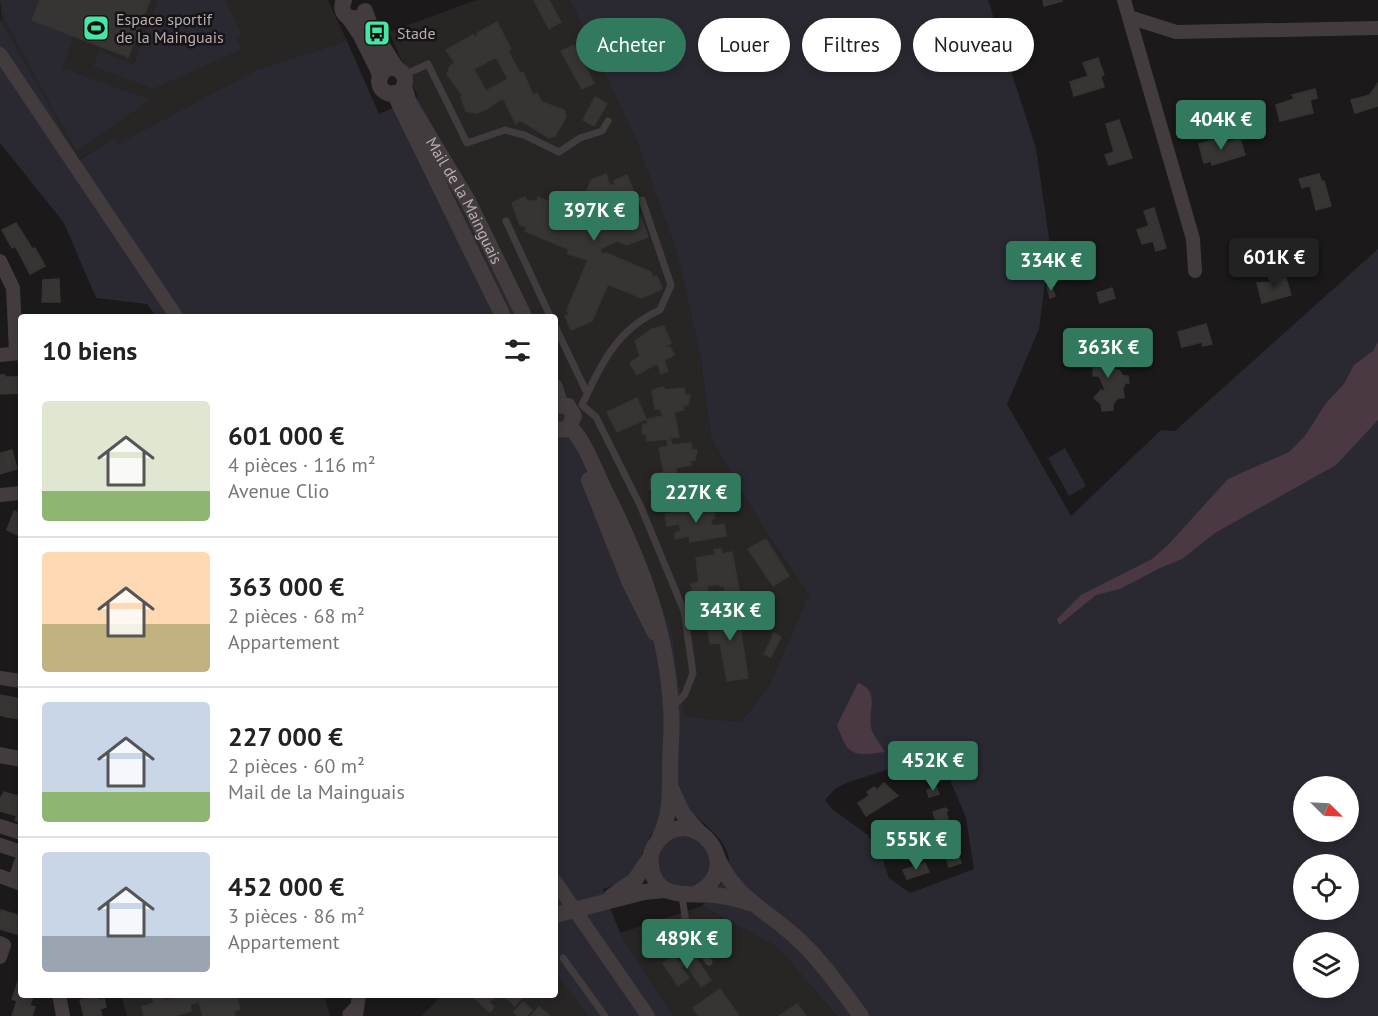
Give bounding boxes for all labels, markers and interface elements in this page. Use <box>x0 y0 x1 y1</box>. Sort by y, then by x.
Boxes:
place label: Espace sportif de la Mainguais <box>116 9 224 47</box>
sports icon: Espace sportif de la Mainguais <box>81 13 111 43</box>
bus stop icon: Stade <box>362 18 392 48</box>
chip: Acheter <box>576 18 686 72</box>
chip: Louer <box>698 18 790 72</box>
chip: Filtres <box>802 18 901 72</box>
chip: Nouveau <box>913 18 1034 72</box>
place label: Stade <box>397 23 436 43</box>
pin: 404K € <box>1172 100 1270 151</box>
text: 404K € <box>1190 106 1252 132</box>
street label: Mail de la Mainguais <box>422 133 507 267</box>
pin: 397K € <box>545 191 643 242</box>
text: 397K € <box>563 197 625 223</box>
pin: 601K € <box>1225 238 1323 289</box>
pin: 334K € <box>1002 241 1100 292</box>
text: 601K € <box>1243 244 1305 270</box>
text: 334K € <box>1020 247 1082 273</box>
pin: 363K € <box>1059 328 1157 379</box>
text: 10 biens <box>42 334 137 367</box>
icon: filters <box>501 334 534 367</box>
text: 363K € <box>1077 334 1139 360</box>
text: 601 000 € <box>228 419 344 452</box>
icon: home <box>90 425 162 497</box>
text: 4 pièces · 116 m² <box>228 452 376 478</box>
pin: 227K € <box>647 473 745 524</box>
text: Avenue Clio <box>228 478 329 504</box>
text: 227K € <box>665 479 727 505</box>
text: 363 000 € <box>228 570 344 603</box>
icon: home <box>90 576 162 648</box>
pin: 343K € <box>681 591 779 642</box>
text: 343K € <box>699 597 761 623</box>
text: 2 pièces · 68 m² <box>228 603 365 629</box>
text: Appartement <box>228 629 340 655</box>
text: 227 000 € <box>228 720 343 753</box>
icon: home <box>90 726 162 798</box>
pin: 452K € <box>884 741 982 792</box>
text: 452K € <box>902 747 964 773</box>
text: 2 pièces · 60 m² <box>228 753 365 779</box>
north arrow <box>1293 776 1359 842</box>
map controls <box>1293 776 1359 998</box>
text: Mail de la Mainguais <box>228 779 405 805</box>
pin: 555K € <box>867 820 965 871</box>
text: 555K € <box>885 826 947 852</box>
button: locate <box>1293 854 1359 920</box>
text: 452 000 € <box>228 870 344 903</box>
icon: home <box>90 876 162 948</box>
text: 3 pièces · 86 m² <box>228 903 365 929</box>
pin: 489K € <box>638 919 736 970</box>
text: 489K € <box>656 925 718 951</box>
text: Appartement <box>228 929 340 955</box>
button: layers <box>1293 932 1359 998</box>

